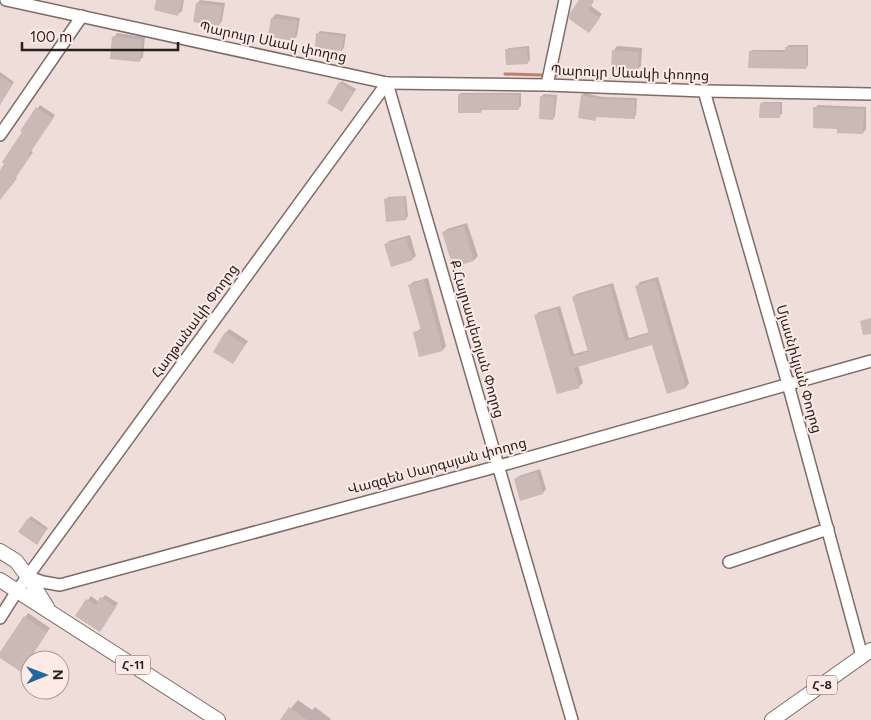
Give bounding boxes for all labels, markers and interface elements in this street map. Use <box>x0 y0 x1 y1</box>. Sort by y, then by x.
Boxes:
street label: Պարույր Սևակ փողոց <box>198 18 348 66</box>
scale bar <box>22 20 179 52</box>
text: 100 m <box>30 28 72 46</box>
street label: Պարույր Սևակի փողոց <box>550 62 710 84</box>
street label: Ք.Հայրապետյան Փողոց <box>446 258 508 420</box>
street label: Հաղթանակի Փողոց <box>148 261 242 381</box>
street label: Մյասնիկյան Փողոց <box>772 303 826 435</box>
street label: Վազգեն Սարգսյան փողոց <box>346 434 528 498</box>
north arrow <box>20 650 70 700</box>
road number: Հ-11 <box>116 656 150 674</box>
text: N <box>49 669 66 680</box>
road number: Հ-8 <box>807 676 837 694</box>

